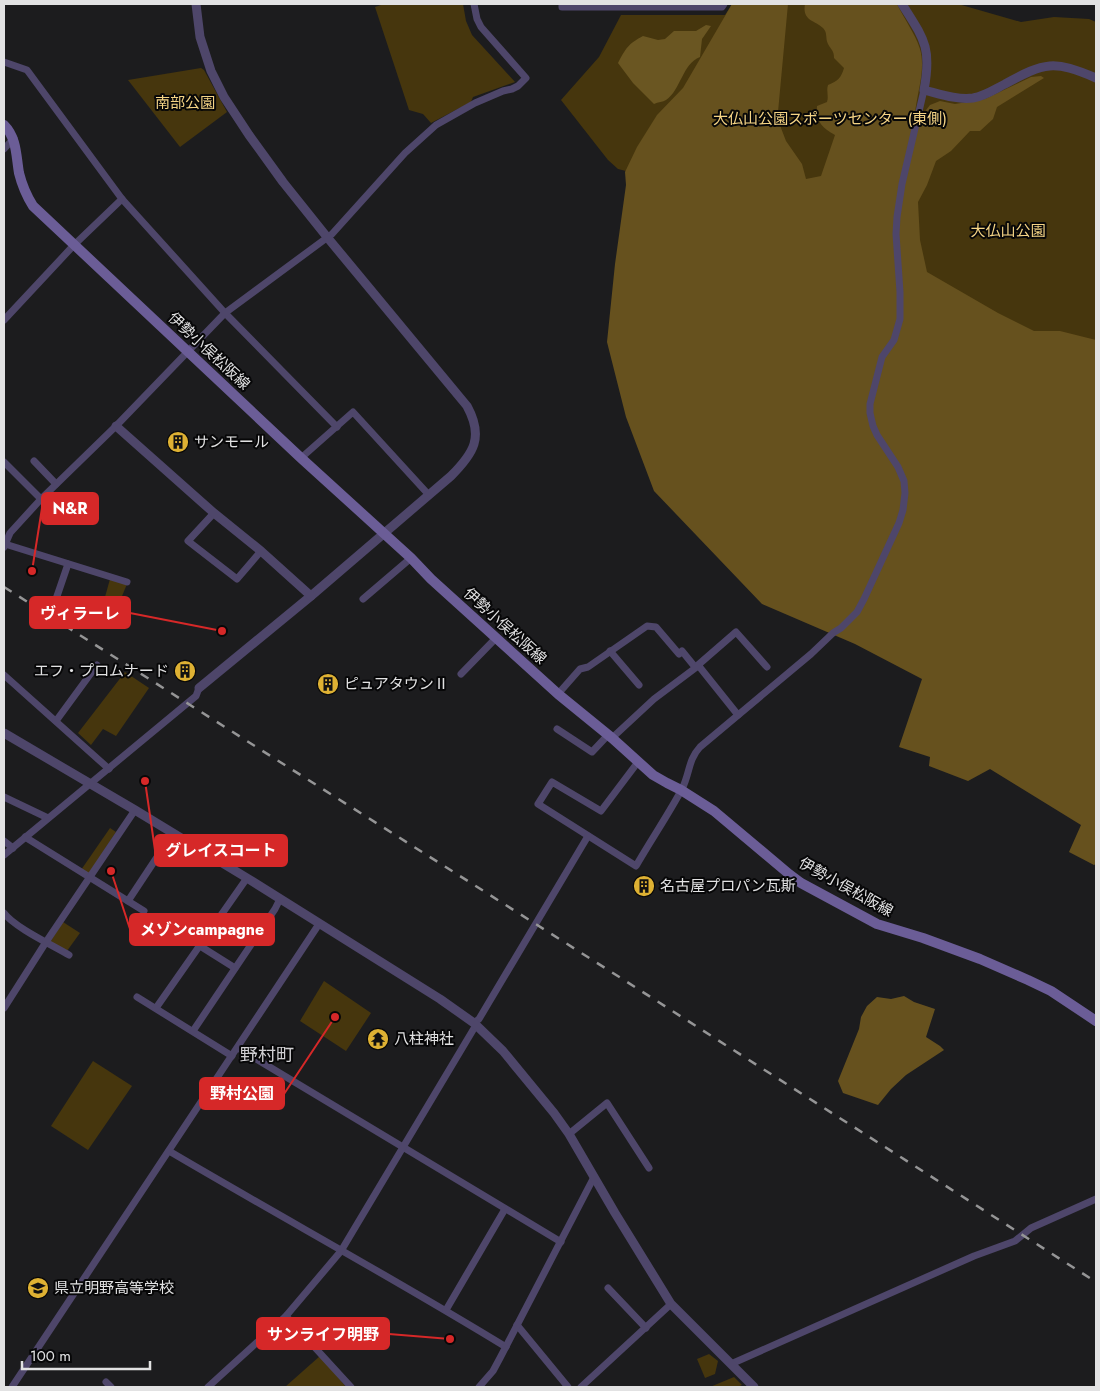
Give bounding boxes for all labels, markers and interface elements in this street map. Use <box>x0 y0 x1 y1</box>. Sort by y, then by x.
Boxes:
park label: 南部公園 <box>155 92 215 114</box>
park label: 大仏山公園スポーツセンター(東側) <box>713 108 947 130</box>
park label: 大仏山公園 <box>970 220 1046 242</box>
street label: 伊勢小俣松阪線 <box>163 307 255 395</box>
building icon: サンモール <box>166 430 190 454</box>
place label: サンモール <box>194 431 269 453</box>
callout: N&R <box>42 493 98 524</box>
text: N&R <box>52 497 88 520</box>
street label: 伊勢小俣松阪線 <box>459 583 551 669</box>
callout: ヴィラーレ <box>30 597 130 628</box>
text: ヴィラーレ <box>40 602 120 625</box>
building icon: エフ・プロムナード <box>173 659 197 683</box>
place label: エフ・プロムナード <box>34 660 169 682</box>
building icon: ピュアタウンⅡ <box>316 672 340 696</box>
place label: ピュアタウンⅡ <box>344 673 449 695</box>
callout: グレイスコート <box>155 835 287 866</box>
text: グレイスコート <box>165 839 277 862</box>
street label: 伊勢小俣松阪線 <box>795 852 897 922</box>
building icon: 名古屋プロパン瓦斯 <box>632 874 656 898</box>
place label: 名古屋プロパン瓦斯 <box>660 875 796 897</box>
callout: メゾンcampagne <box>130 914 274 945</box>
text: メゾンcampagne <box>140 918 264 941</box>
temple icon: 八柱神社 <box>366 1027 390 1051</box>
place label: 八柱神社 <box>394 1028 454 1050</box>
district label: 野村町 <box>240 1042 294 1068</box>
callout: 野村公園 <box>200 1078 284 1109</box>
text: 野村公園 <box>210 1082 274 1105</box>
school or university icon: 県立明野高等学校 <box>26 1276 50 1300</box>
place label: 県立明野高等学校 <box>54 1277 174 1299</box>
callout: サンライフ明野 <box>257 1318 389 1349</box>
text: サンライフ明野 <box>267 1323 379 1346</box>
scale bar <box>22 1338 150 1370</box>
text: 100 m <box>30 1345 71 1367</box>

